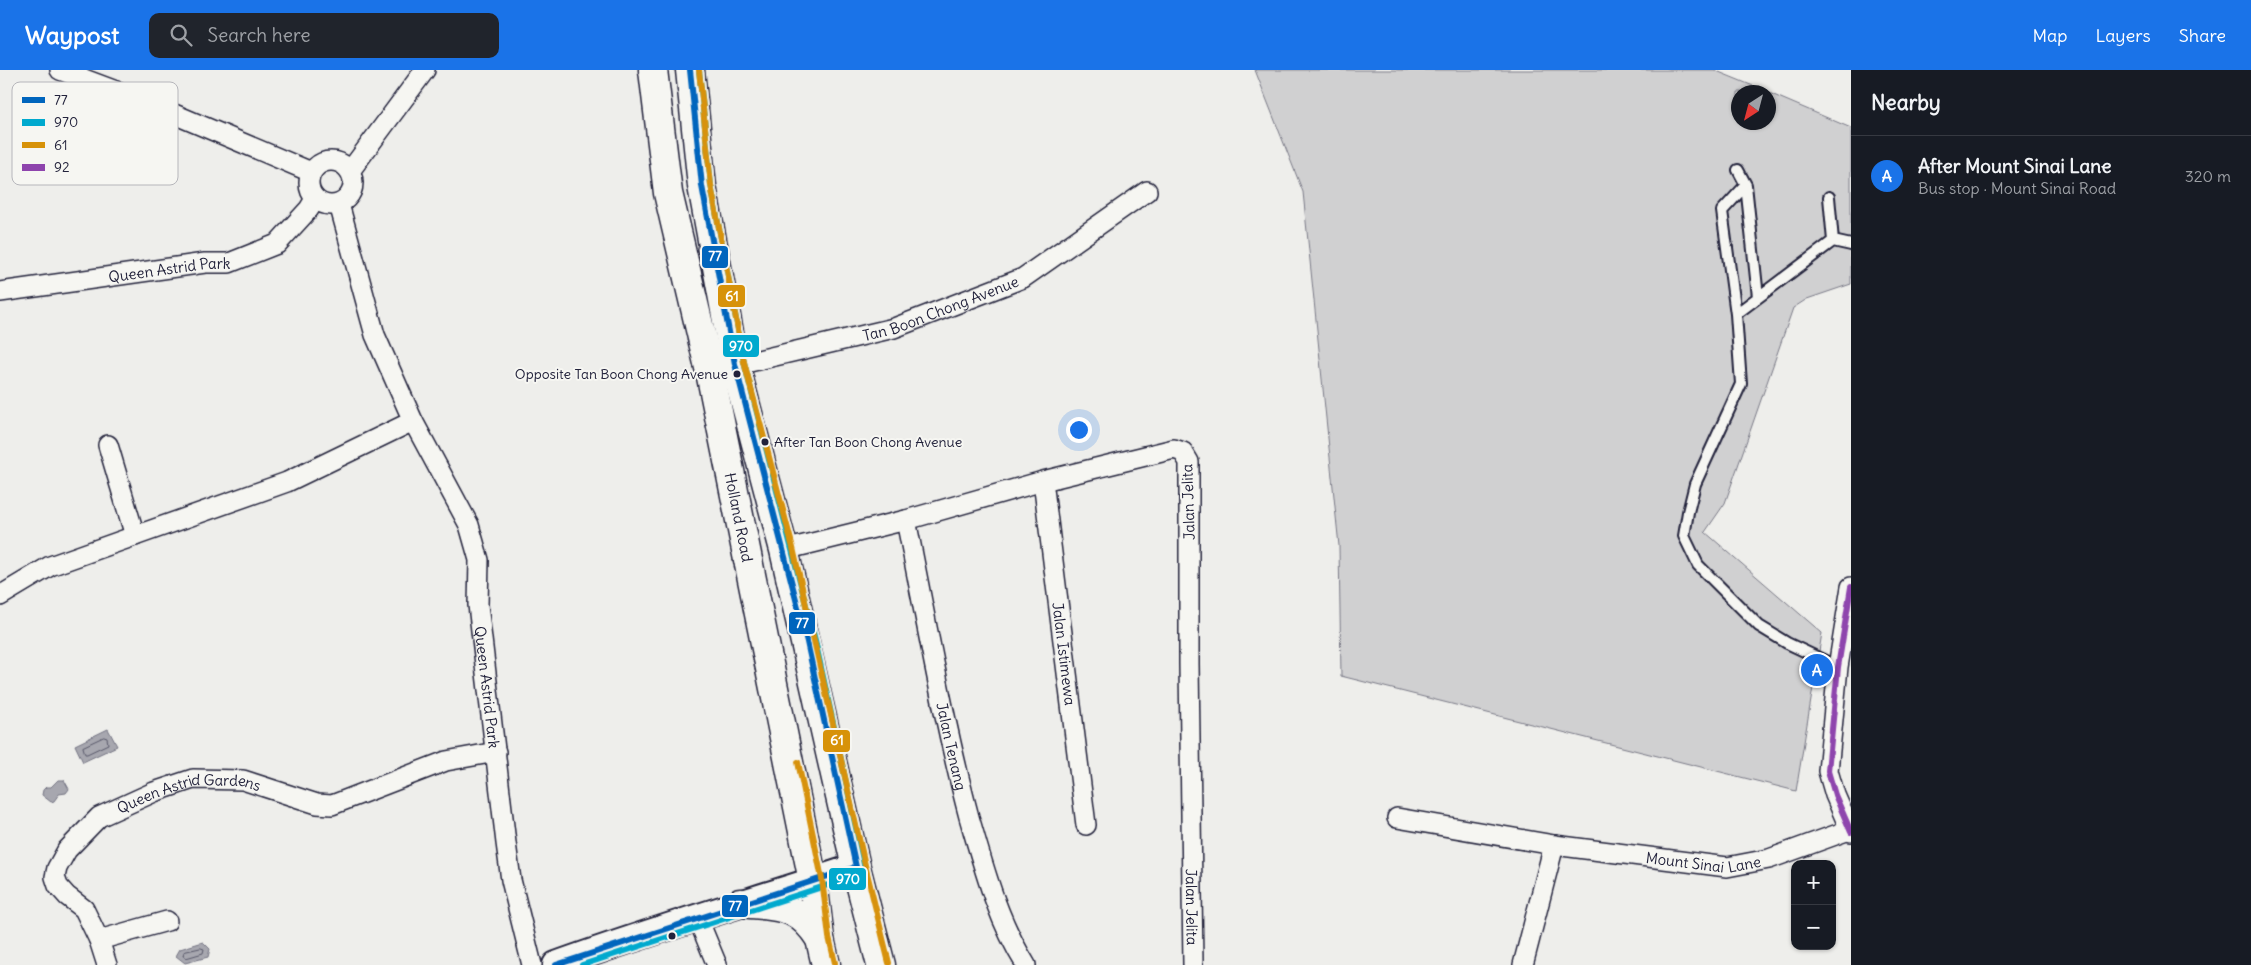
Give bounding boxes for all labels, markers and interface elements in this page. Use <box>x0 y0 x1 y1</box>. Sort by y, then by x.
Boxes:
search box <box>149 13 499 58</box>
text: Waypost <box>25 20 119 50</box>
icon: search <box>167 21 195 49</box>
text: Search here <box>207 23 310 47</box>
text: Map <box>2032 24 2067 47</box>
text: Layers <box>2095 24 2151 47</box>
text: Share <box>2179 24 2226 47</box>
legend <box>12 82 178 185</box>
north arrow <box>1731 85 1776 130</box>
text: Nearby <box>1871 89 1941 116</box>
text: 77 <box>54 91 68 109</box>
text: 970 <box>54 113 78 131</box>
text: 61 <box>54 136 68 154</box>
text: After Mount Sinai Lane <box>1918 154 2112 178</box>
text: 92 <box>54 158 70 176</box>
text: A <box>1882 166 1892 186</box>
text: 320 m <box>2185 166 2231 186</box>
text: Bus stop · Mount Sinai Road <box>1918 178 2116 198</box>
line badge: 77 <box>701 245 729 269</box>
text: 77 <box>708 247 722 265</box>
street label: Queen Astrid Park <box>107 253 231 286</box>
street label: Tan Boon Chong Avenue <box>861 271 1021 345</box>
line badge: 61 <box>717 284 746 308</box>
text: 61 <box>725 287 739 305</box>
line badge: 970 <box>722 334 760 358</box>
text: 970 <box>729 337 753 355</box>
place label: Opposite Tan Boon Chong Avenue <box>515 365 728 383</box>
marker: Opposite Tan Boon Chong Avenue <box>732 369 742 379</box>
your location <box>1066 417 1092 443</box>
place label: After Tan Boon Chong Avenue <box>774 433 962 451</box>
marker: After Tan Boon Chong Avenue <box>760 437 770 447</box>
street label: Jalan Jelita <box>1177 463 1199 541</box>
street label: Holland Road <box>721 471 758 564</box>
street label: Jalan Istimewa <box>1049 601 1081 707</box>
line badge: 77 <box>788 611 816 635</box>
text: 77 <box>795 614 809 632</box>
street label: Queen Astrid Park <box>471 625 504 750</box>
pin: A <box>1801 651 1833 689</box>
street label: Jalan Tenang <box>933 701 971 792</box>
line badge: 61 <box>822 729 851 753</box>
text: 61 <box>830 731 844 749</box>
street label: Queen Astrid Gardens <box>114 769 264 817</box>
street label: Mount Sinai Lane <box>1645 847 1762 877</box>
map controls <box>1791 860 1836 950</box>
button: + <box>1791 860 1836 905</box>
line badge: 970 <box>828 867 867 891</box>
street label: Jalan Jelita <box>1182 869 1202 946</box>
text: 970 <box>836 870 860 888</box>
line badge: 77 <box>721 894 749 918</box>
text: 77 <box>728 897 742 915</box>
button: − <box>1791 905 1836 950</box>
unlabelled marker <box>667 931 677 941</box>

